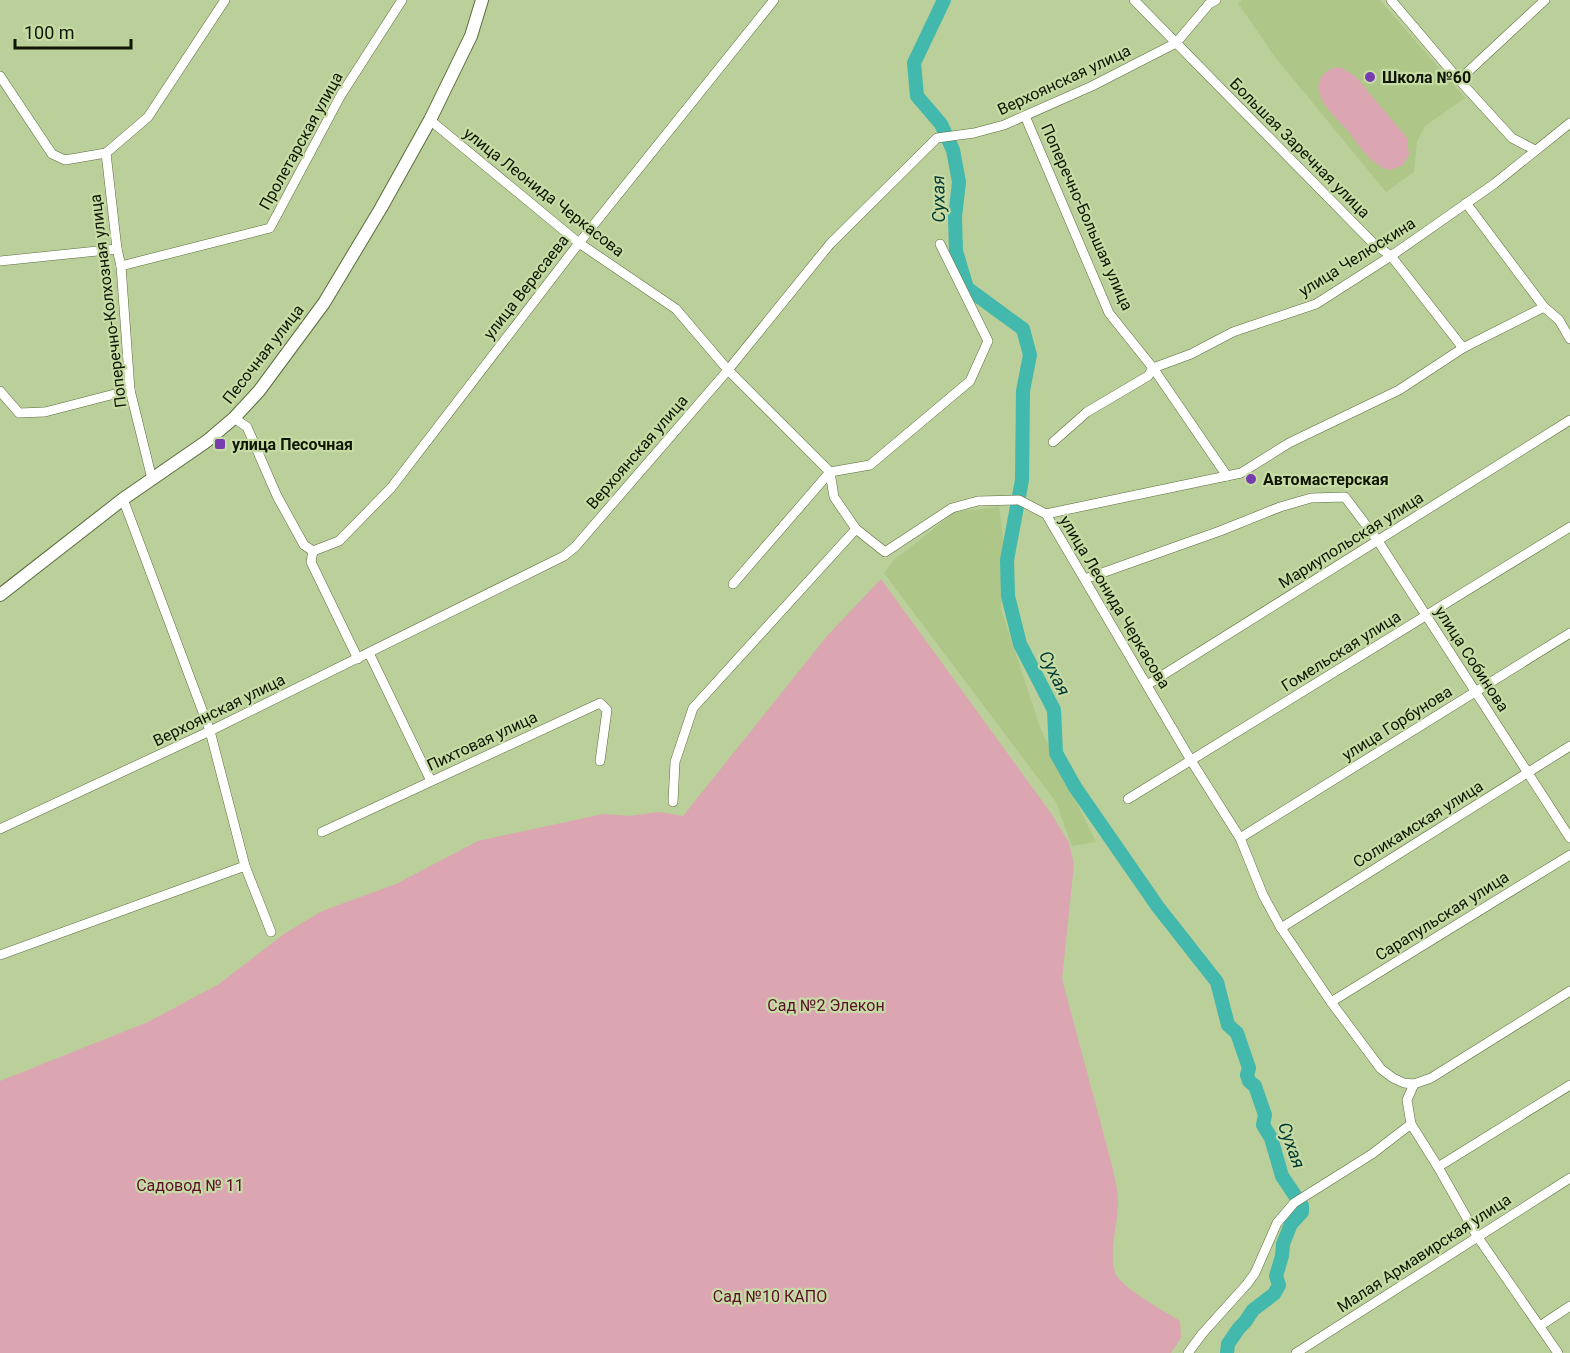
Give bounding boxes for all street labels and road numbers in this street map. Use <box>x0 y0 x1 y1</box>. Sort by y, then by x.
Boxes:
street label: Верхоянская улица <box>994 41 1134 119</box>
street label: Пролетарская улица <box>255 69 347 213</box>
street label: Большая Заречная улица <box>1226 74 1374 222</box>
street label: Поперечно-Большая улица <box>1037 121 1137 313</box>
street label: улица Леонида Черкасова <box>460 123 628 261</box>
street label: Поперечно-Колхозная улица <box>85 193 131 409</box>
street label: улица Челюскина <box>1295 213 1419 301</box>
street label: улица Вересаева <box>479 231 573 343</box>
street label: Песочная улица <box>218 301 308 407</box>
street label: Верхоянская улица <box>582 391 692 513</box>
street label: Мариупольская улица <box>1275 488 1427 592</box>
street label: улица Леонида Черкасова <box>1056 512 1174 692</box>
street label: улица Собинова <box>1431 603 1513 715</box>
street label: Гомельская улица <box>1278 607 1404 695</box>
street label: Верхоянская улица <box>150 670 288 750</box>
street label: улица Горбунова <box>1339 682 1455 764</box>
street label: Пихтовая улица <box>424 707 540 775</box>
street label: Соликамская улица <box>1350 776 1486 872</box>
street label: Сарапульская улица <box>1372 867 1512 965</box>
street label: Малая Армавирская улица <box>1334 1190 1514 1316</box>

